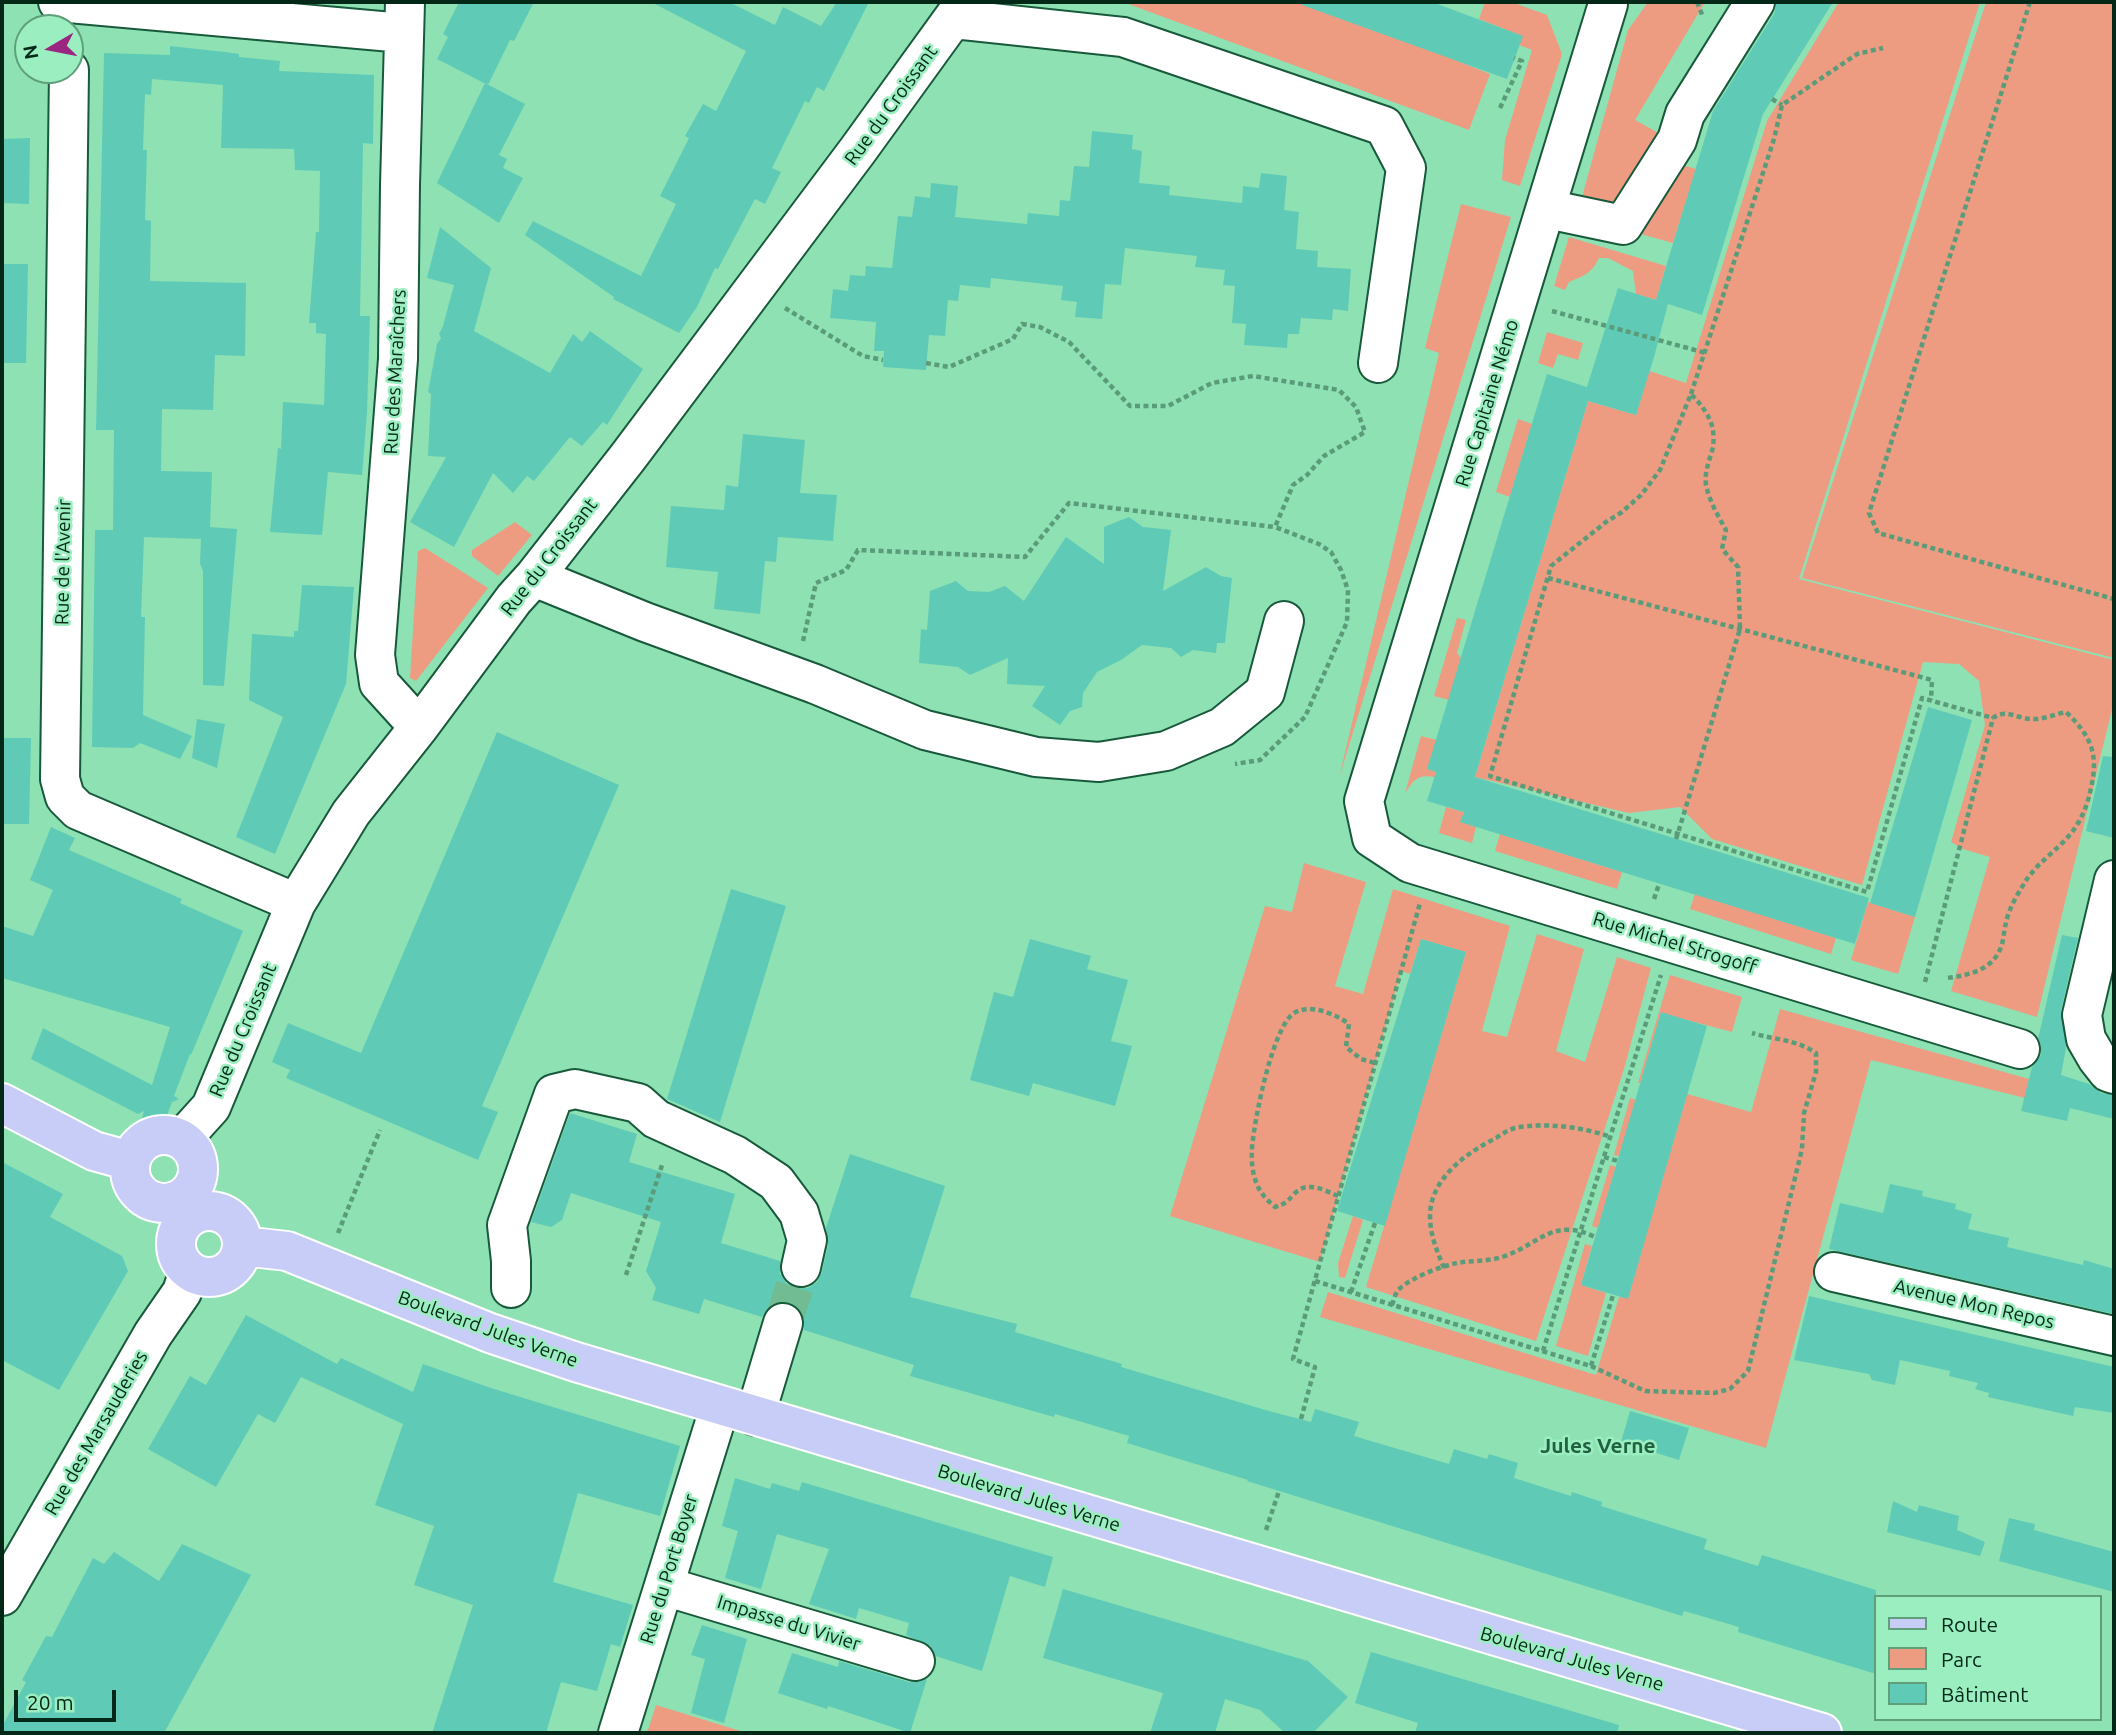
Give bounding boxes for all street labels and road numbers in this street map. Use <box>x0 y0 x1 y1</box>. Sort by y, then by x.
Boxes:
street label: Rue du Croissant <box>840 40 942 170</box>
street label: Rue des Maraîchers <box>379 289 411 455</box>
street label: Rue Capitaine Némo <box>1451 317 1523 489</box>
street label: Rue du Croissant <box>496 494 602 620</box>
street label: Rue de l'Avenir <box>50 499 76 625</box>
street label: Rue Michel Strogoff <box>1590 907 1760 979</box>
street label: Rue du Croissant <box>205 960 281 1100</box>
street label: Avenue Mon Repos <box>1892 1274 2056 1334</box>
street label: Boulevard Jules Verne <box>395 1286 581 1372</box>
street label: Rue des Marsauderies <box>40 1347 152 1519</box>
street label: Boulevard Jules Verne <box>935 1459 1123 1537</box>
street label: Rue du Port Boyer <box>635 1492 703 1646</box>
street label: Impasse du Vivier <box>715 1590 863 1656</box>
street label: Boulevard Jules Verne <box>1478 1622 1666 1696</box>

